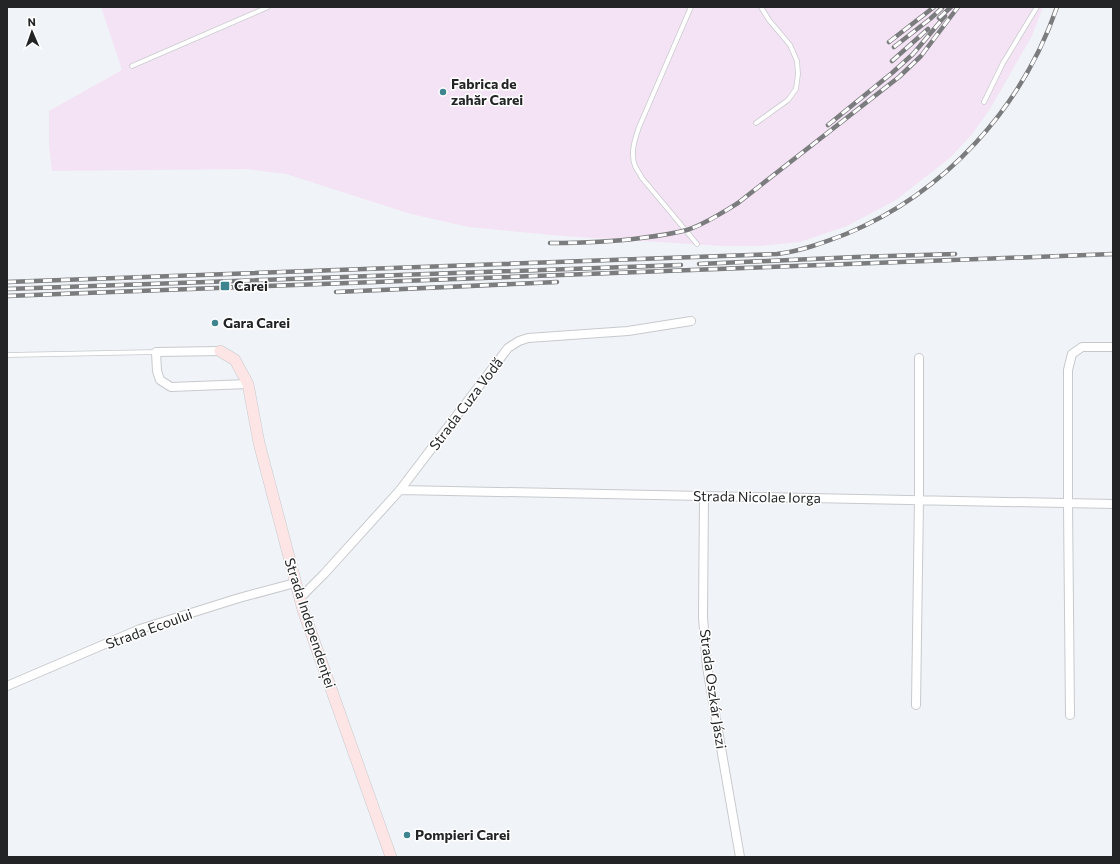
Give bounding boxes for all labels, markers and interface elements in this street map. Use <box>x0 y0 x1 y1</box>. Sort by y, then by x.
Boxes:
north arrow <box>12 12 52 52</box>
text: N <box>27 15 36 28</box>
place label: Fabrica de zahăr Carei <box>451 75 523 108</box>
marker: Fabrica de zahăr Carei <box>438 87 448 97</box>
place label: Carei <box>234 277 268 294</box>
marker: Carei <box>219 280 231 292</box>
place label: Gara Carei <box>223 314 290 331</box>
marker: Gara Carei <box>210 318 220 328</box>
street label: Strada Cuza Vodă <box>425 354 506 453</box>
street label: Strada Nicolae Iorga <box>693 487 821 506</box>
street label: Strada Independenței <box>280 556 340 690</box>
street label: Strada Ecoului <box>103 605 195 652</box>
street label: Strada Oszkár Jászi <box>697 628 730 750</box>
place label: Pompieri Carei <box>415 826 510 843</box>
marker: Pompieri Carei <box>402 830 412 840</box>

